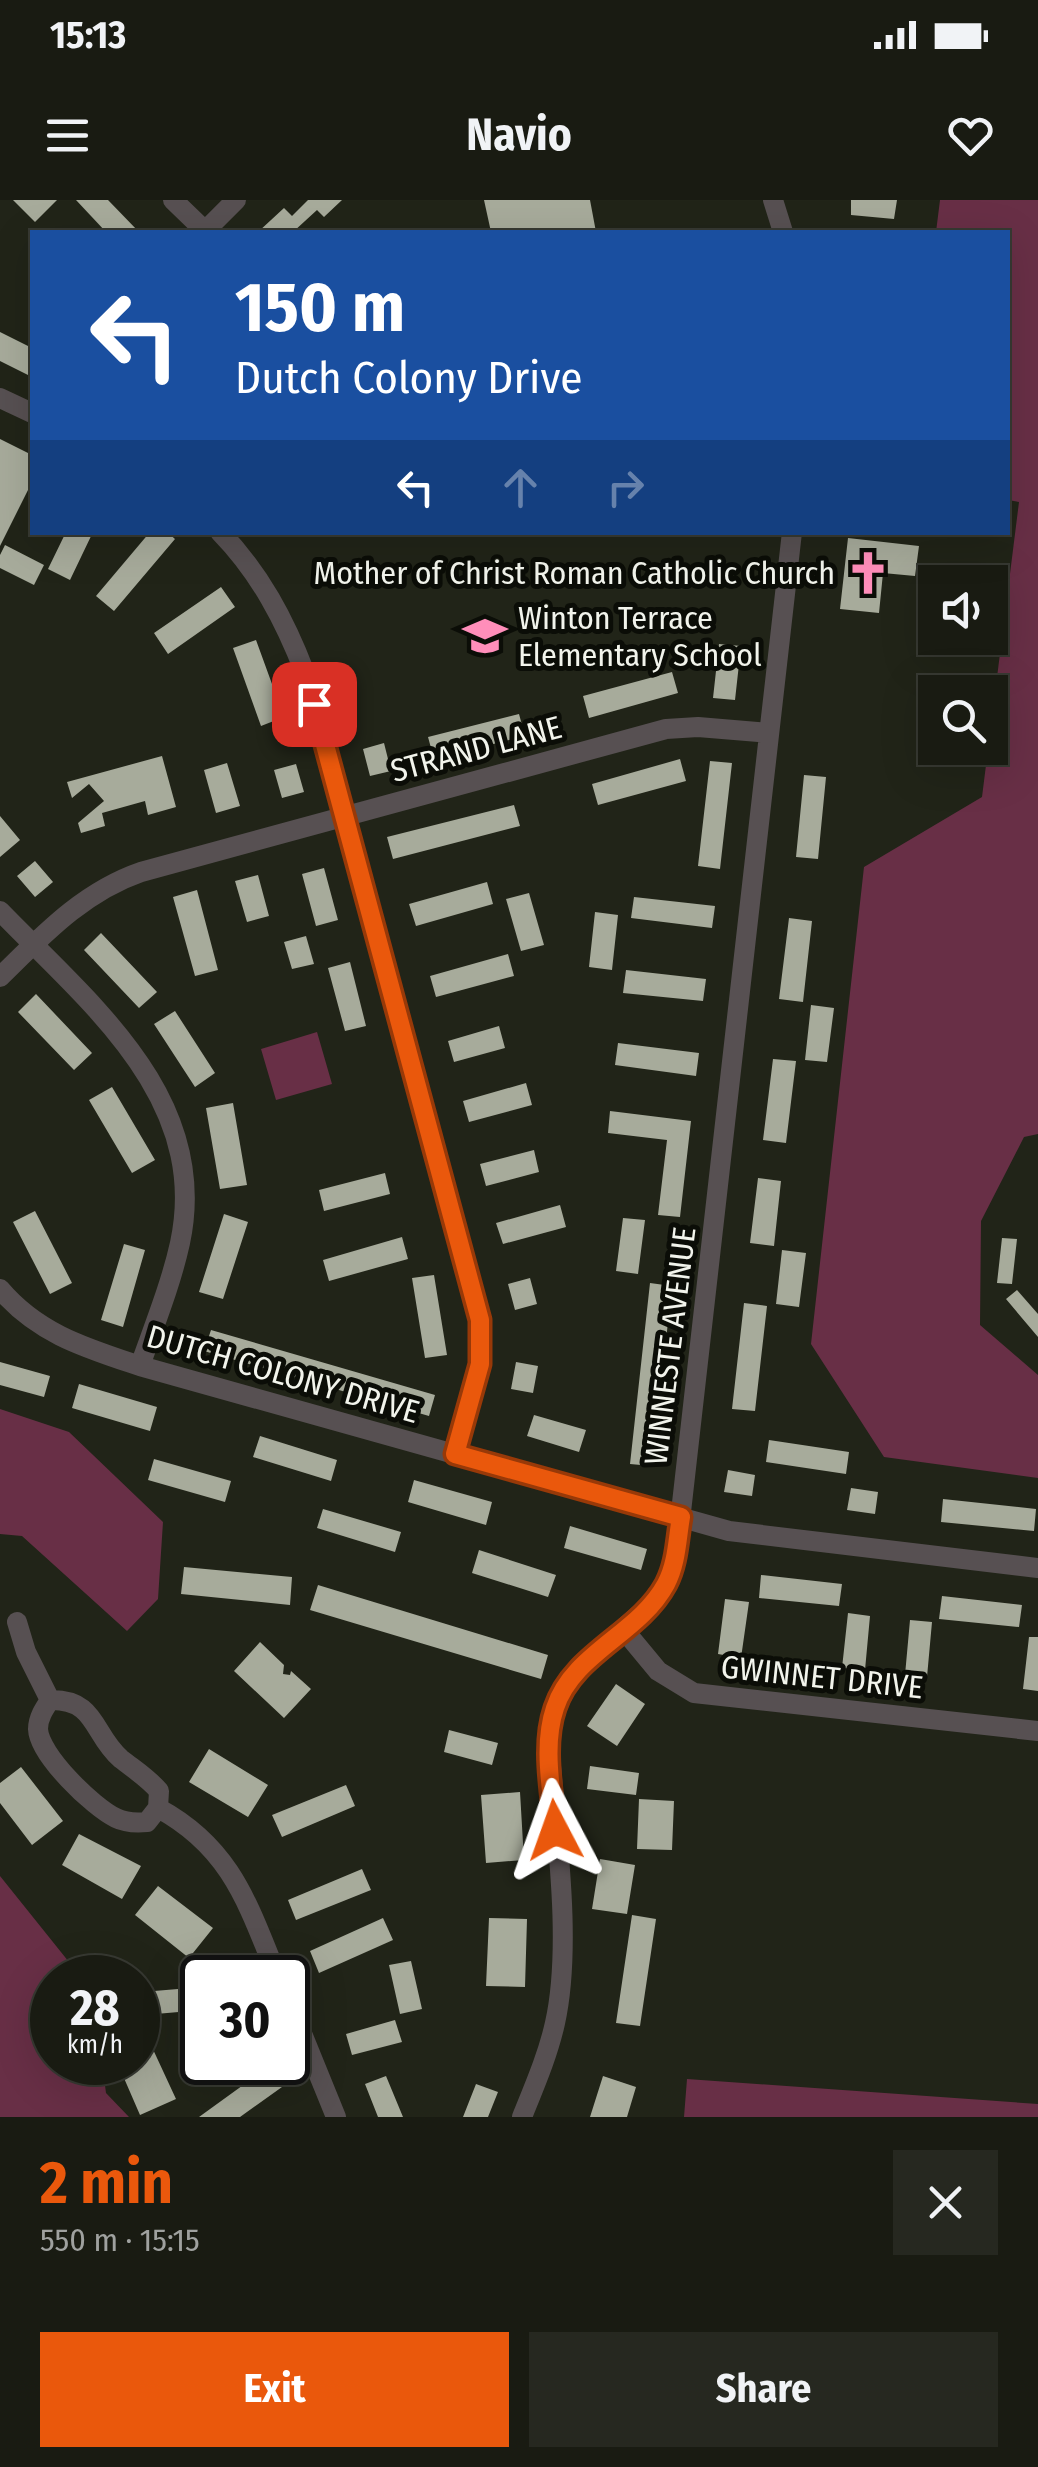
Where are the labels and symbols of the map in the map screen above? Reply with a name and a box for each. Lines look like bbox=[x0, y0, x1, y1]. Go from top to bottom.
church icon: Mother of Christ Roman Catholic Church bbox=[844, 549, 892, 597]
place label: Mother of Christ Roman Catholic Church bbox=[313, 554, 835, 592]
place label: Winton Terrace Elementary School bbox=[518, 599, 762, 674]
school or university icon: Winton Terrace Elementary School bbox=[461, 612, 509, 660]
pin bbox=[272, 662, 357, 747]
street label: STRAND LANE bbox=[386, 708, 566, 790]
street label: WINNESTE AVENUE bbox=[637, 1225, 703, 1467]
street label: DUTCH COLONY DRIVE bbox=[143, 1317, 423, 1431]
street label: GWINNET DRIVE bbox=[719, 1648, 925, 1706]
position arrow bbox=[503, 1778, 607, 1882]
speed limit sign: 30 bbox=[180, 1955, 310, 2085]

